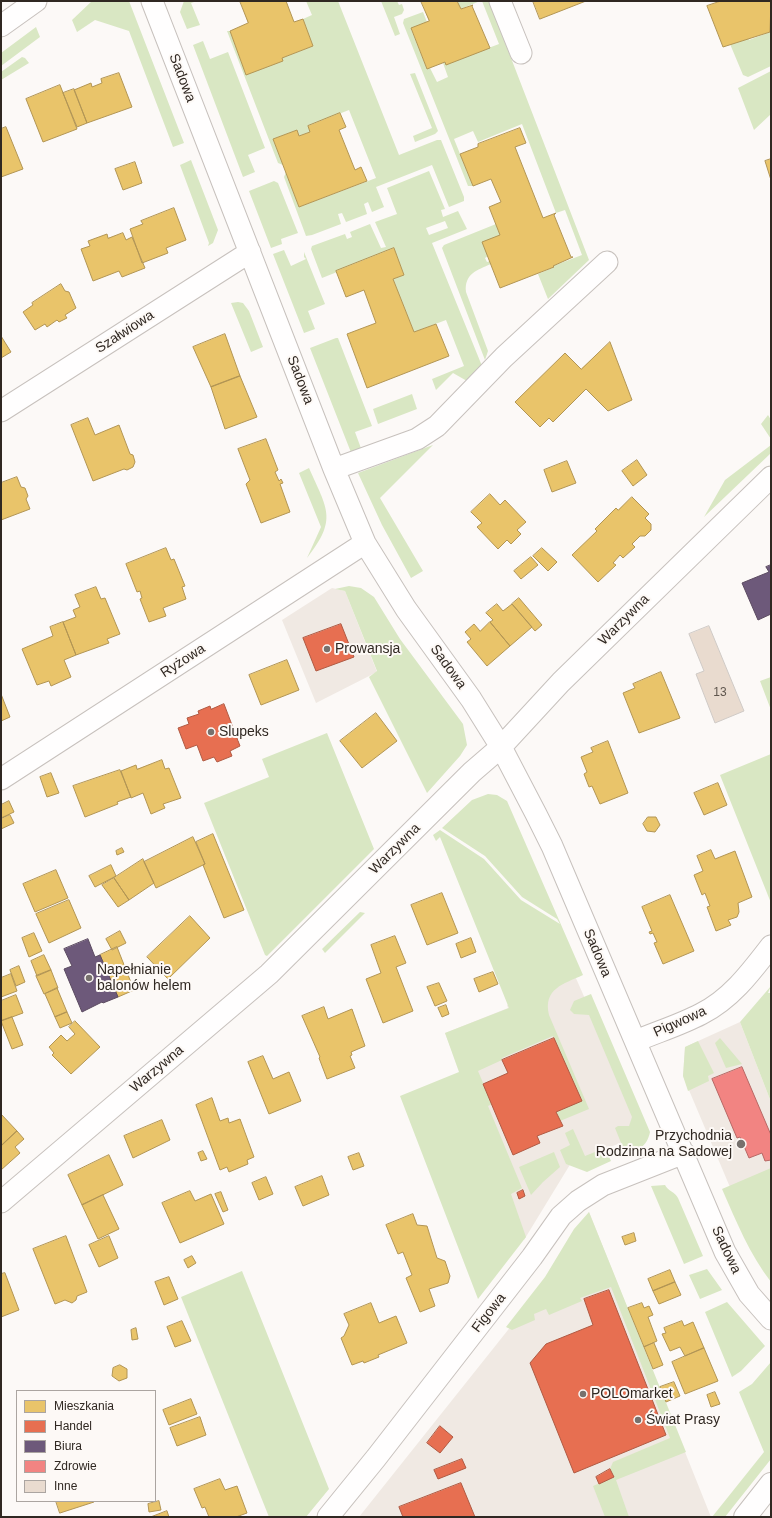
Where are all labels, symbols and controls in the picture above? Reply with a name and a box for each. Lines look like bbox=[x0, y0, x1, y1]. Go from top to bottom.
street label: Sadowa bbox=[165, 51, 199, 105]
street label: Szałwiowa bbox=[93, 307, 157, 357]
street label: Sadowa bbox=[283, 353, 317, 407]
street label: Warzywna bbox=[595, 591, 653, 649]
street label: Ryżowa bbox=[158, 640, 208, 682]
place label: Prowansja bbox=[335, 641, 400, 657]
street label: Sadowa bbox=[426, 642, 470, 692]
marker: Prowansja bbox=[322, 644, 332, 654]
house number: 13 bbox=[713, 686, 727, 700]
place label: Slupeks bbox=[219, 724, 269, 740]
marker: Slupeks bbox=[206, 727, 216, 737]
street label: Warzywna bbox=[366, 820, 424, 878]
street label: Sadowa bbox=[579, 926, 615, 980]
place label: Napełnianie balonów helem bbox=[97, 962, 191, 994]
marker: Napełnianie balonów helem bbox=[84, 973, 94, 983]
street label: Pigwowa bbox=[651, 1003, 709, 1041]
street label: Warzywna bbox=[127, 1042, 187, 1096]
place label: Przychodnia Rodzinna na Sadowej bbox=[596, 1128, 732, 1160]
marker: Przychodnia Rodzinna na Sadowej bbox=[735, 1138, 747, 1150]
street label: Sadowa bbox=[708, 1224, 744, 1276]
street label: Figowa bbox=[468, 1290, 510, 1336]
place label: POLOmarket bbox=[591, 1386, 673, 1402]
marker: POLOmarket bbox=[578, 1389, 588, 1399]
legend bbox=[16, 1390, 156, 1502]
text: Mieszkania bbox=[54, 1399, 114, 1413]
place label: Świat Prasy bbox=[646, 1412, 720, 1428]
marker: Świat Prasy bbox=[633, 1415, 643, 1425]
text: Handel bbox=[54, 1419, 92, 1433]
text: Biura bbox=[54, 1439, 82, 1453]
text: Zdrowie bbox=[54, 1459, 97, 1473]
text: Inne bbox=[54, 1479, 77, 1493]

